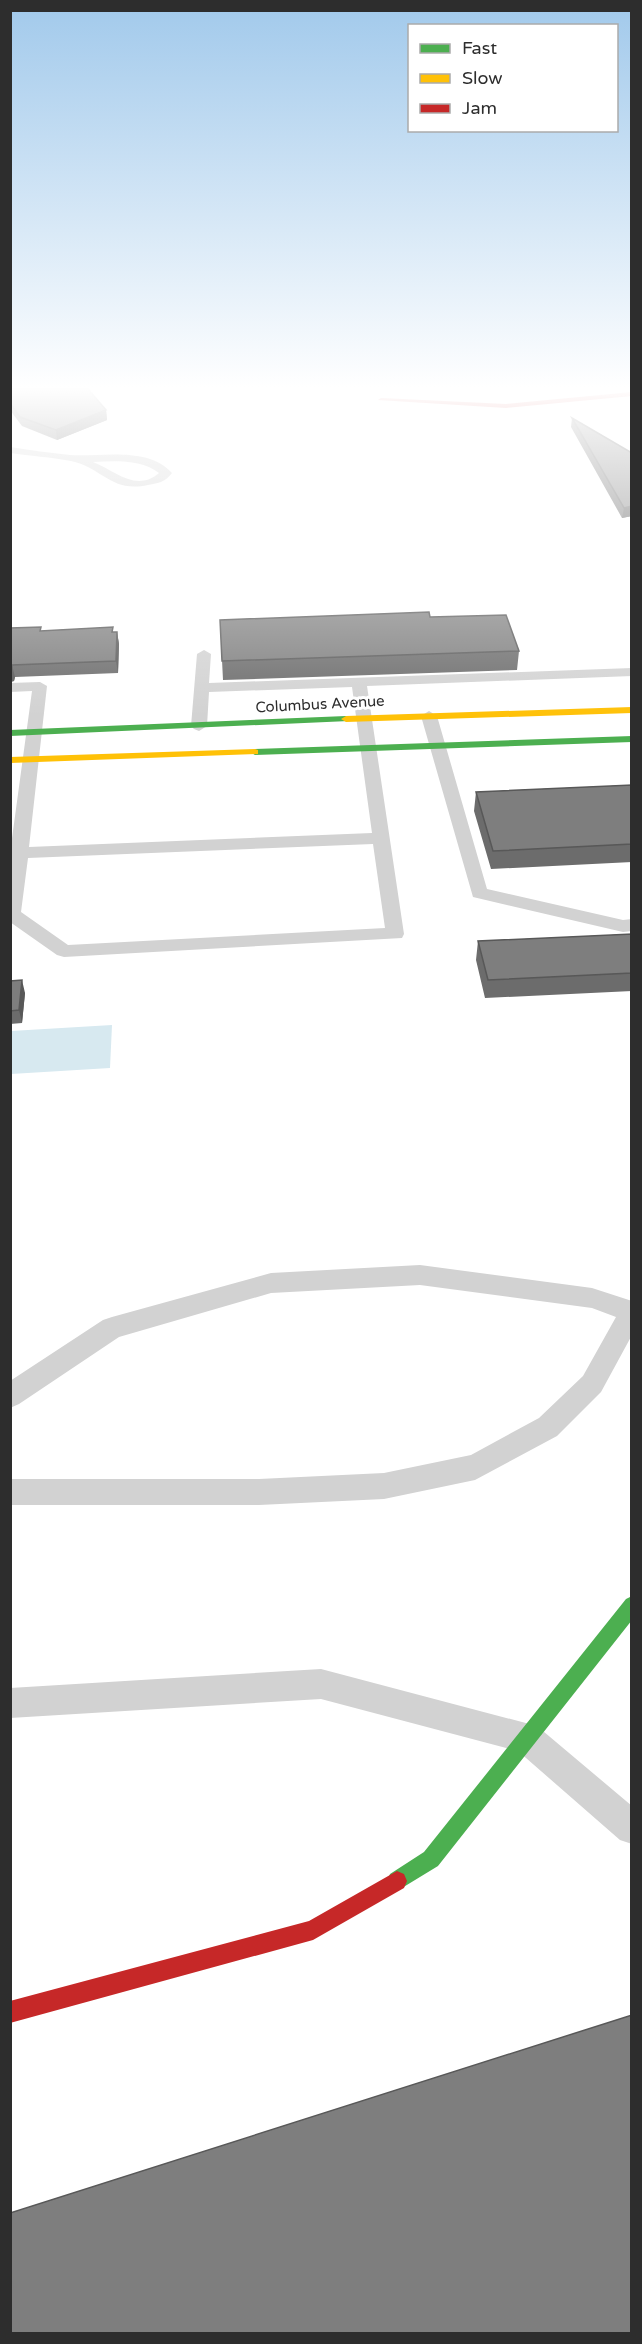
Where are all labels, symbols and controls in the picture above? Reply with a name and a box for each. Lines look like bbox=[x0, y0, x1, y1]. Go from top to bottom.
legend bbox=[408, 24, 618, 132]
text: Fast bbox=[462, 37, 497, 59]
text: Slow bbox=[462, 67, 503, 89]
text: Jam bbox=[462, 97, 497, 119]
street label: Columbus Avenue bbox=[255, 692, 385, 716]

